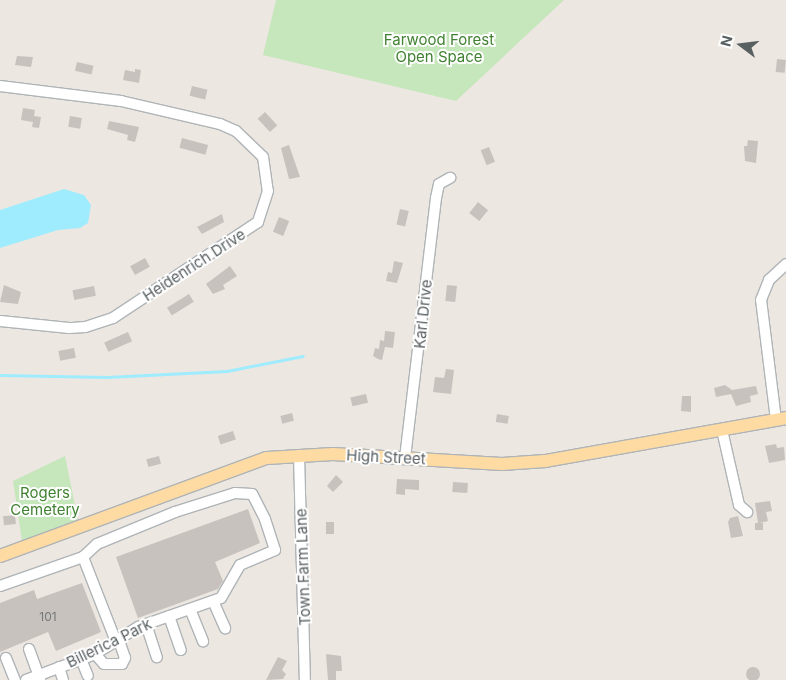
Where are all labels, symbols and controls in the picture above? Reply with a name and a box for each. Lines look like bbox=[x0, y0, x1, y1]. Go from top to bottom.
north arrow bbox=[716, 20, 766, 70]
park label: Farwood Forest Open Space bbox=[384, 30, 494, 65]
text: N bbox=[716, 34, 736, 48]
street label: Heidenrich Drive bbox=[139, 225, 249, 305]
street label: Karl Drive bbox=[410, 279, 436, 349]
street label: High Street bbox=[346, 446, 426, 468]
park label: Rogers Cemetery bbox=[10, 483, 80, 518]
street label: Town Farm Lane bbox=[292, 508, 314, 626]
house number: 101 bbox=[39, 610, 57, 624]
street label: Billerica Park bbox=[64, 615, 154, 671]

